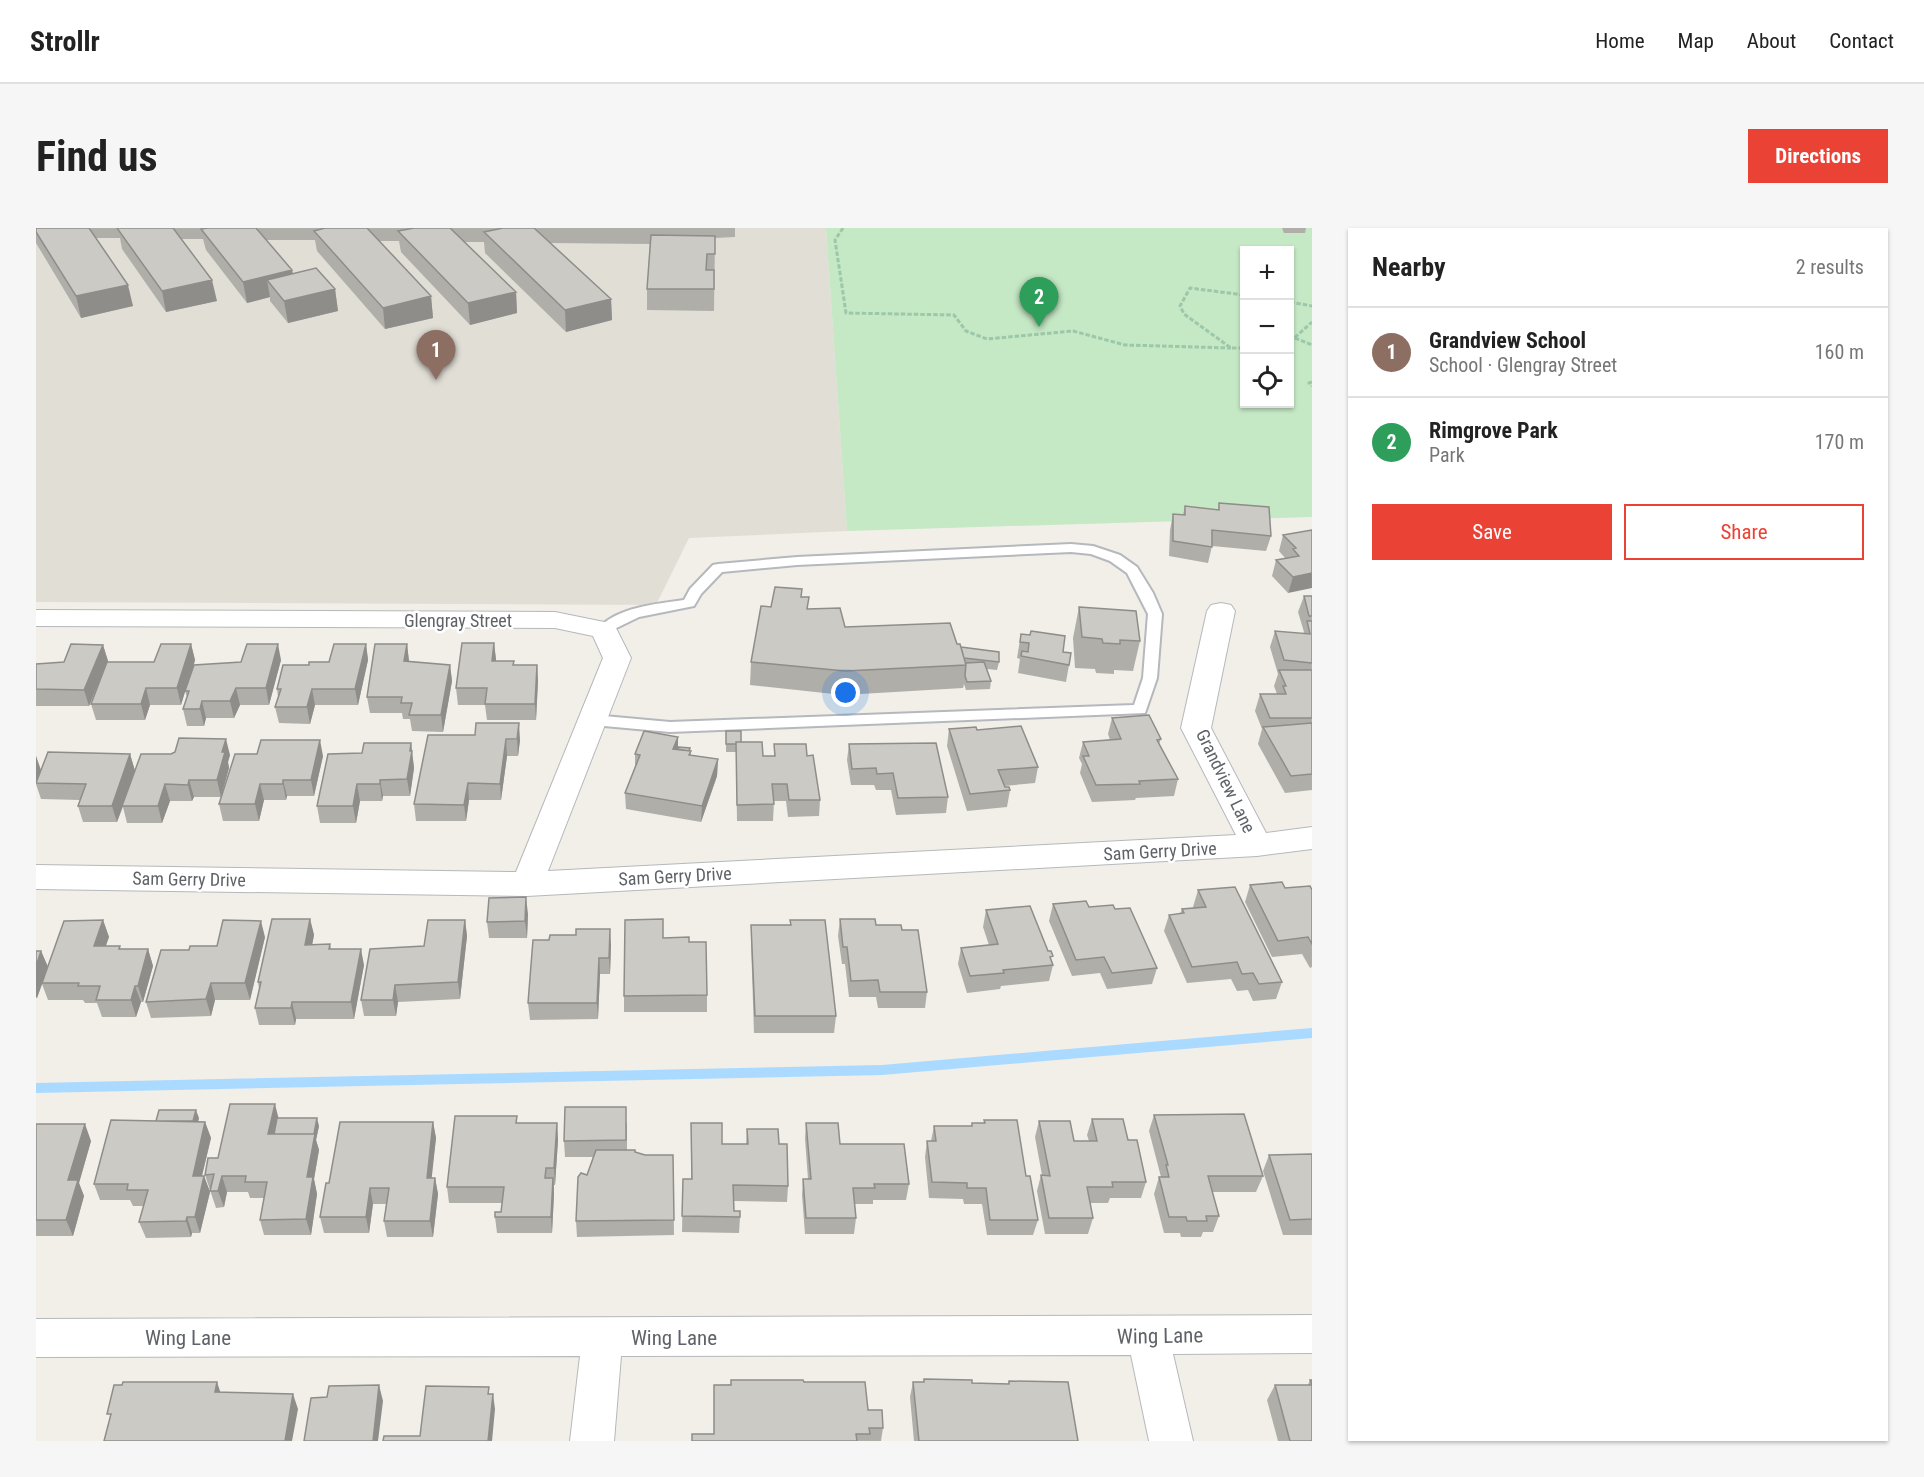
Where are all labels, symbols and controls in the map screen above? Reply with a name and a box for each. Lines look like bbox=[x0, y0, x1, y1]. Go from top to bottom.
text: Strollr bbox=[30, 25, 100, 58]
text: Home bbox=[1595, 29, 1645, 53]
text: Map bbox=[1678, 29, 1714, 53]
text: About bbox=[1747, 29, 1796, 53]
text: Contact bbox=[1829, 29, 1894, 53]
button: Directions bbox=[1748, 129, 1888, 183]
text: Find us bbox=[36, 132, 157, 181]
map controls bbox=[1240, 246, 1294, 408]
button: + bbox=[1240, 246, 1294, 300]
text: Nearby bbox=[1372, 252, 1446, 282]
text: 2 results bbox=[1796, 255, 1864, 279]
pin: 2 bbox=[1020, 278, 1058, 327]
button: − bbox=[1240, 300, 1294, 354]
text: Grandview School bbox=[1429, 328, 1586, 353]
pin: 1 bbox=[416, 330, 456, 380]
text: 1 bbox=[1386, 340, 1397, 364]
text: 160 m bbox=[1815, 340, 1864, 364]
text: School · Glengray Street bbox=[1429, 353, 1617, 377]
button: locate bbox=[1240, 354, 1294, 408]
text: Rimgrove Park bbox=[1429, 418, 1558, 443]
text: 2 bbox=[1386, 430, 1397, 454]
text: 170 m bbox=[1815, 430, 1864, 454]
text: Park bbox=[1429, 443, 1465, 467]
button: Save bbox=[1372, 504, 1612, 560]
button: Share bbox=[1624, 504, 1864, 560]
street label: Glengray Street bbox=[404, 610, 512, 631]
your location bbox=[831, 678, 860, 707]
street label: Grandview Lane bbox=[1192, 726, 1260, 836]
street label: Sam Gerry Drive bbox=[1103, 838, 1217, 864]
street label: Sam Gerry Drive bbox=[618, 863, 732, 889]
street label: Sam Gerry Drive bbox=[132, 868, 246, 890]
street label: Wing Lane bbox=[1117, 1323, 1203, 1349]
street label: Wing Lane bbox=[145, 1326, 231, 1350]
street label: Wing Lane bbox=[631, 1326, 717, 1350]

